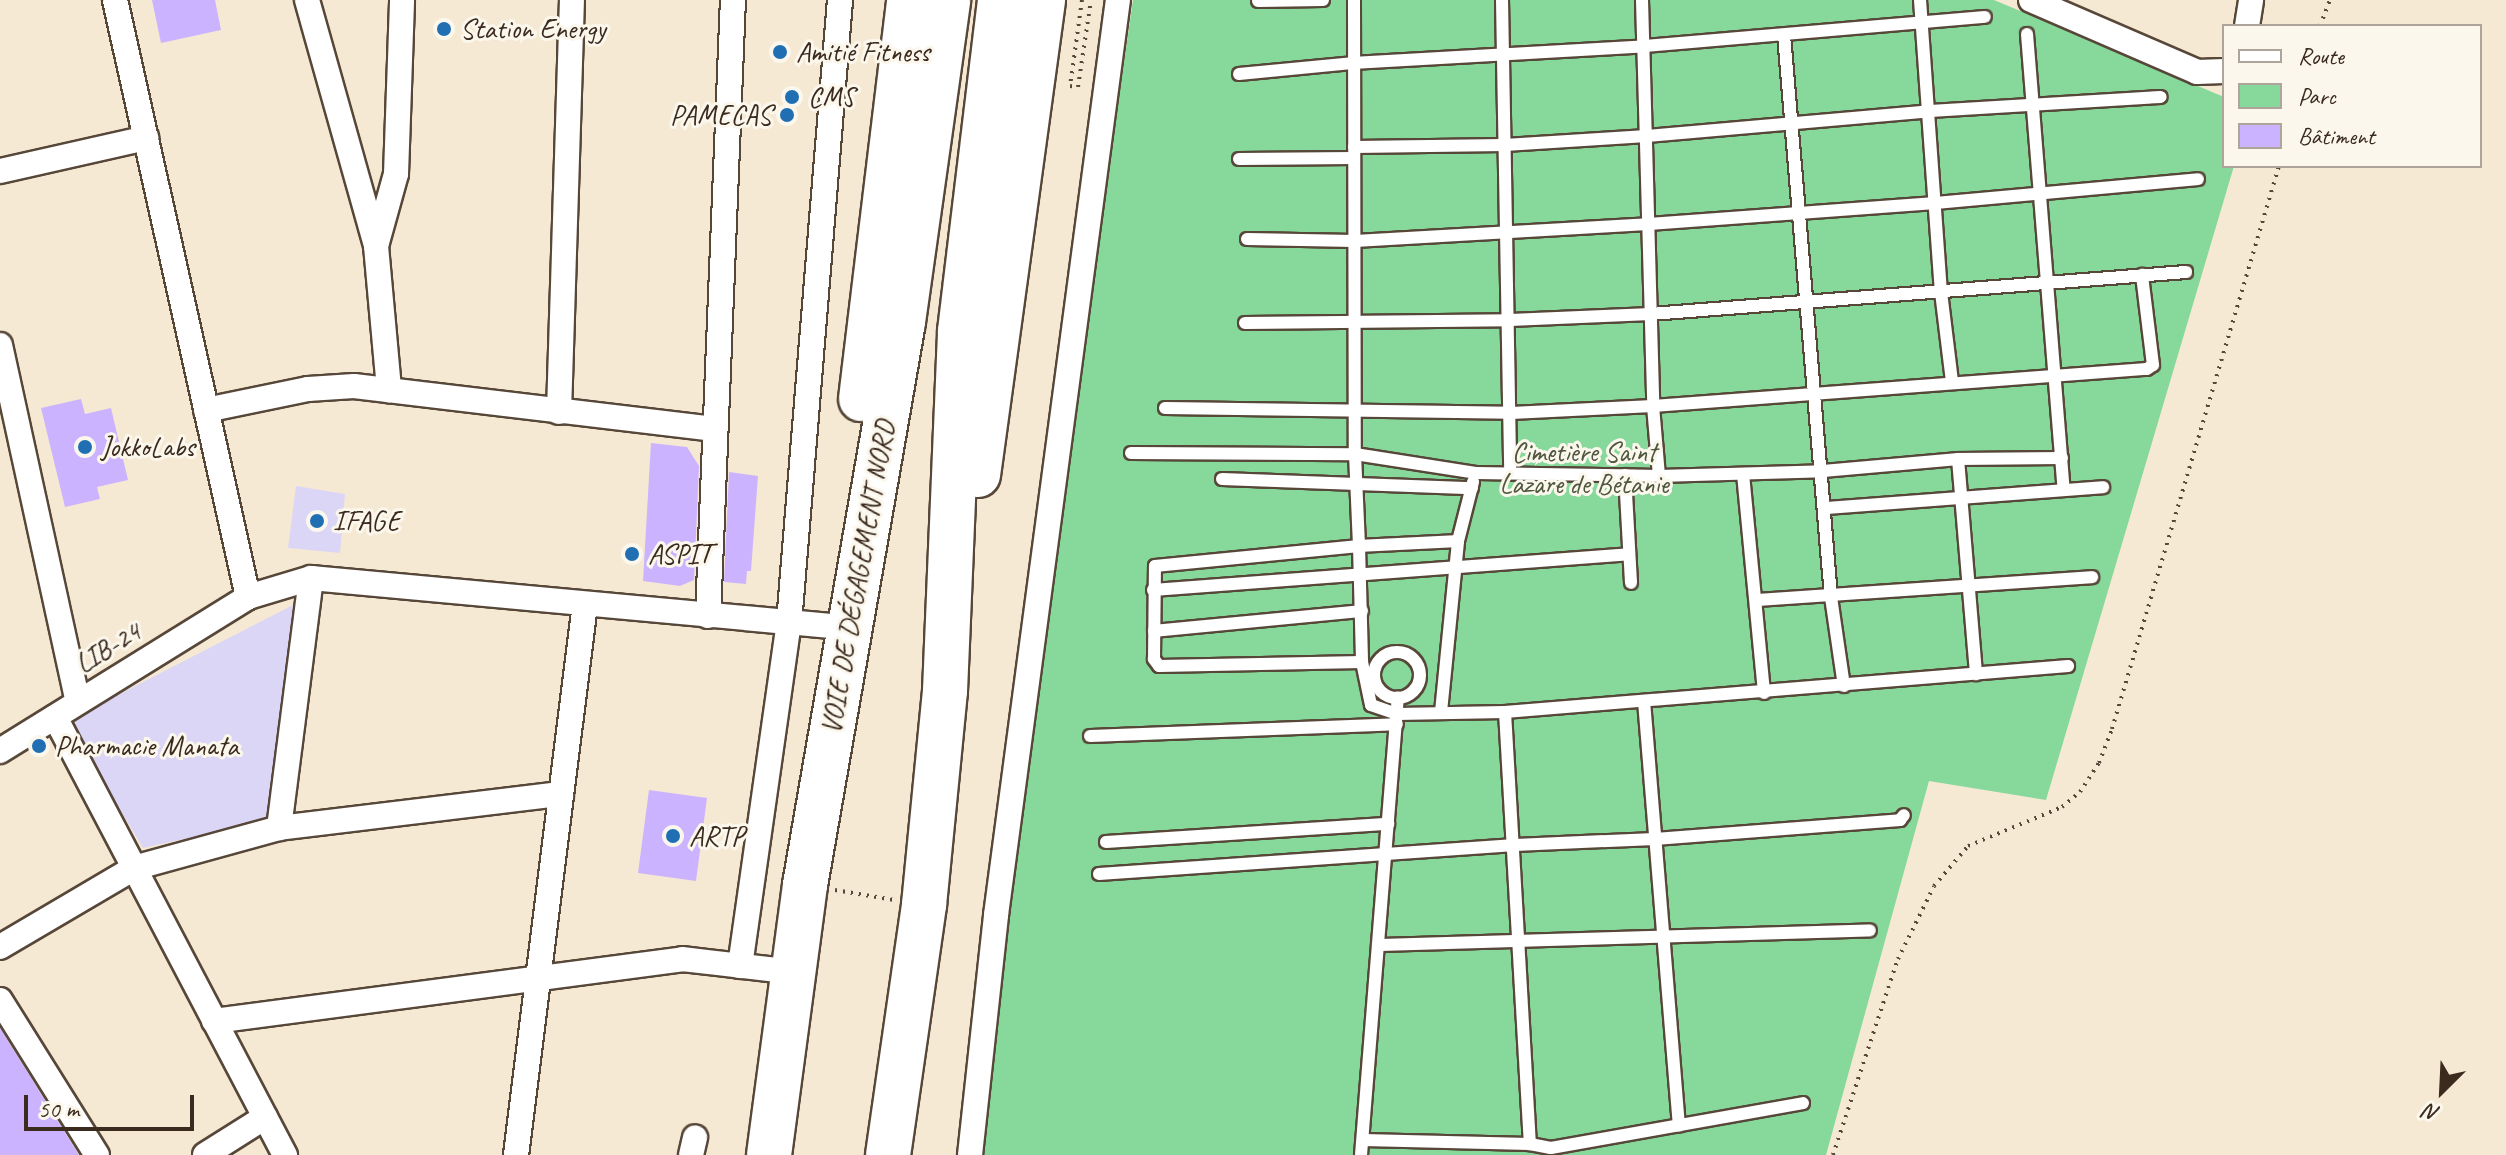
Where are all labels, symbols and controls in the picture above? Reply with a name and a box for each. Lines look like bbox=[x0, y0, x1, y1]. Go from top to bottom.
place label: Station Energy bbox=[460, 12, 606, 46]
marker: Station Energy bbox=[435, 20, 453, 38]
legend bbox=[2222, 24, 2482, 168]
place label: Amitié Fitness bbox=[796, 35, 930, 69]
text: Route bbox=[2298, 41, 2344, 71]
marker: Amitié Fitness bbox=[771, 43, 789, 61]
place label: CMS bbox=[808, 80, 855, 114]
text: Parc bbox=[2298, 81, 2336, 111]
marker: CMS bbox=[783, 88, 801, 106]
place label: PAMECAS bbox=[670, 98, 771, 132]
marker: PAMECAS bbox=[778, 106, 796, 124]
text: Bâtiment bbox=[2298, 121, 2375, 151]
street label: VOIE DE DÉGAGEMENT NORD bbox=[814, 418, 902, 736]
place label: JokkoLabs bbox=[101, 430, 195, 464]
park label: Cimetière Saint Lazare de Bétanie bbox=[1499, 435, 1669, 501]
marker: JokkoLabs bbox=[76, 438, 94, 456]
place label: IFAGE bbox=[333, 504, 400, 538]
marker: IFAGE bbox=[308, 512, 326, 530]
place label: ASPIT bbox=[648, 537, 712, 571]
marker: ASPIT bbox=[623, 545, 641, 563]
street label: LIB-24 bbox=[69, 615, 147, 681]
place label: Pharmacie Manata bbox=[55, 729, 239, 763]
marker: Pharmacie Manata bbox=[30, 737, 48, 755]
place label: ARTP bbox=[689, 819, 744, 853]
marker: ARTP bbox=[664, 827, 682, 845]
north arrow bbox=[2402, 1051, 2482, 1131]
scale bar bbox=[28, 1079, 198, 1129]
text: 50 m bbox=[38, 1094, 79, 1124]
text: N bbox=[2420, 1097, 2444, 1128]

